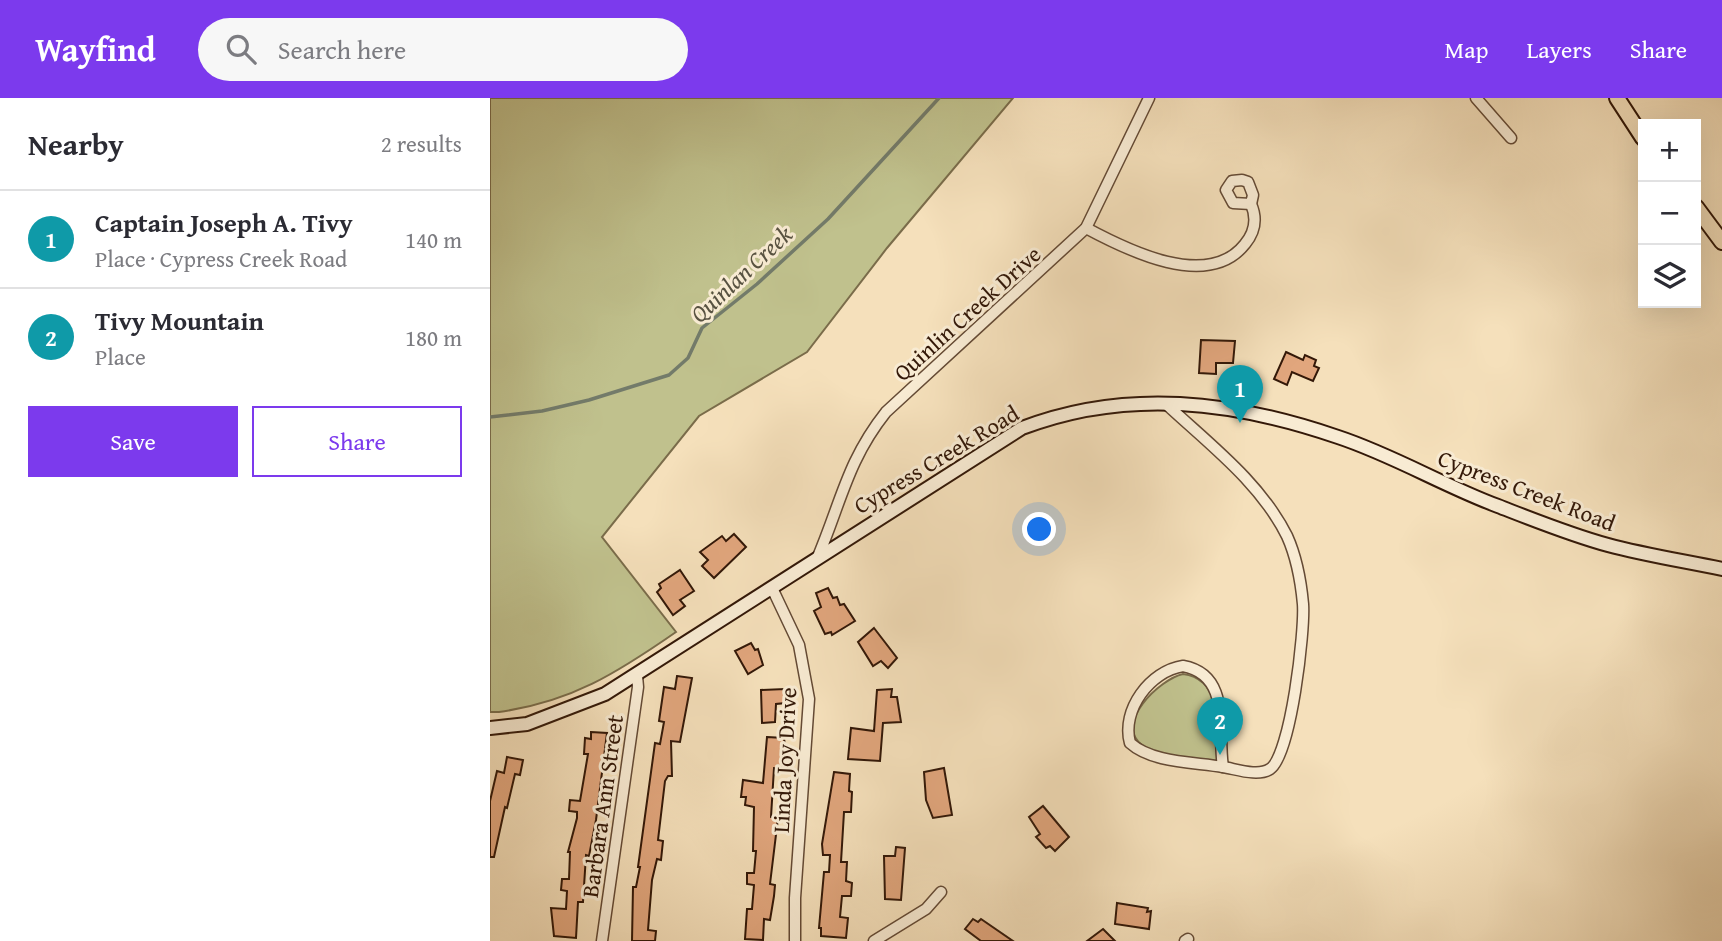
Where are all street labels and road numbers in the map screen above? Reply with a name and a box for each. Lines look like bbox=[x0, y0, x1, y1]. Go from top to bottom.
street label: Quinlin Creek Drive bbox=[886, 238, 1048, 388]
street label: Cypress Creek Road bbox=[847, 396, 1026, 521]
street label: Cypress Creek Road bbox=[1433, 441, 1621, 539]
street label: Linda Joy Drive bbox=[764, 686, 804, 834]
street label: Barbara Ann Street bbox=[573, 712, 631, 900]

